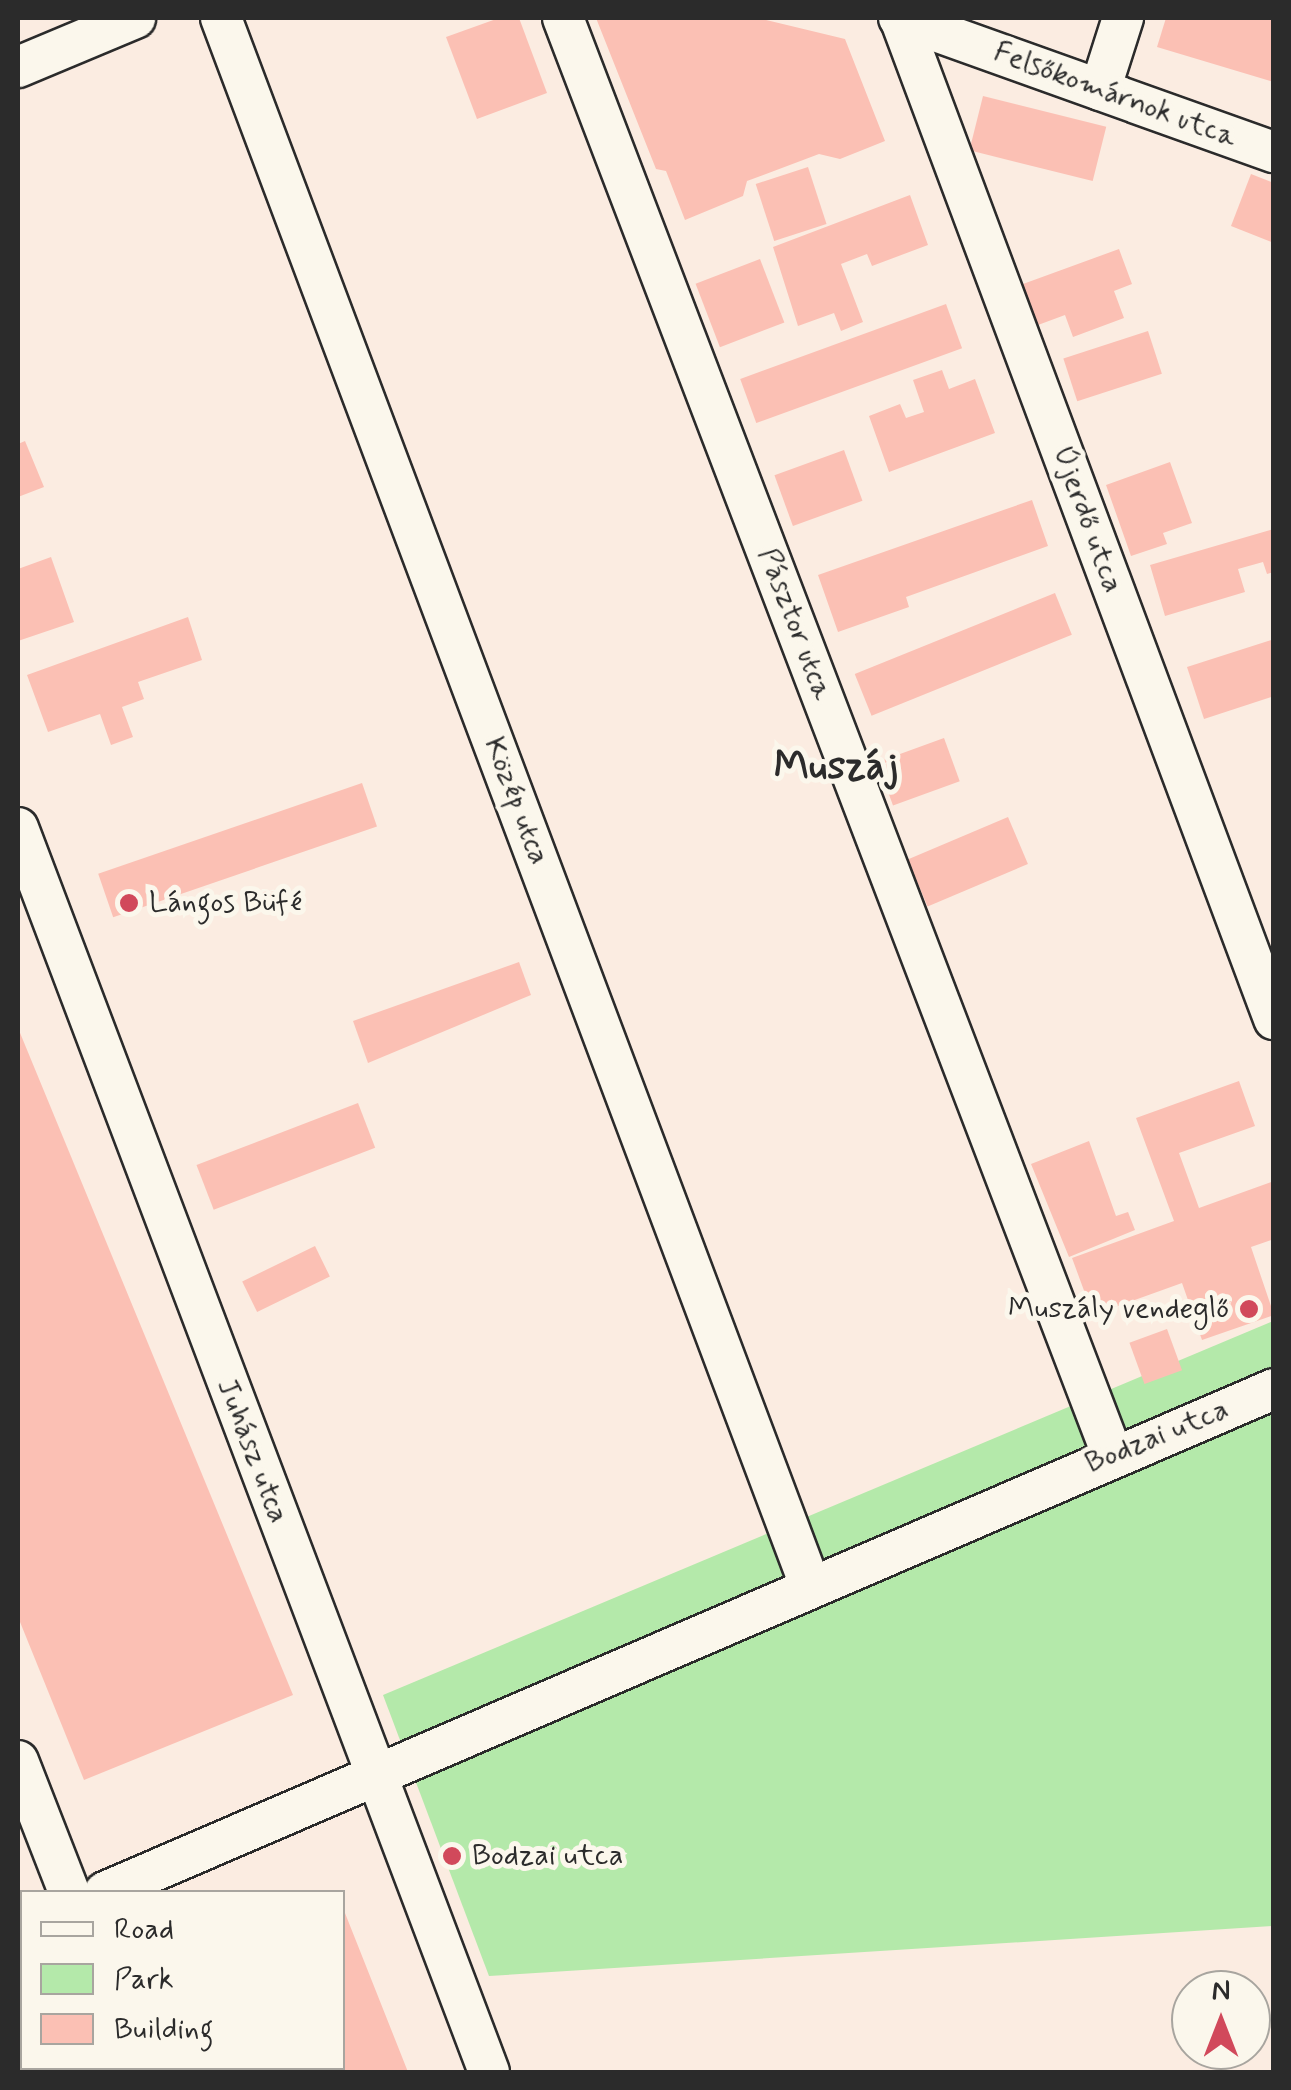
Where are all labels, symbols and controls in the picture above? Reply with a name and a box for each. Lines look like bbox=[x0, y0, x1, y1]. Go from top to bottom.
street label: Felsőkomárnok utca bbox=[989, 34, 1241, 156]
street label: Újerdő utca bbox=[1044, 440, 1130, 598]
street label: Pásztor utca bbox=[748, 539, 842, 709]
street label: Közép utca bbox=[474, 728, 558, 874]
district label: Muszáj bbox=[774, 743, 898, 791]
place label: Lángos Büfé bbox=[149, 885, 302, 921]
marker: Lángos Büfé bbox=[118, 892, 140, 914]
place label: Muszály vendeglő bbox=[1008, 1291, 1229, 1327]
marker: Muszály vendeglő bbox=[1238, 1298, 1260, 1320]
street label: Juhász utca bbox=[207, 1371, 297, 1531]
street label: Bodzai utca bbox=[1080, 1392, 1234, 1482]
place label: Bodzai utca bbox=[472, 1838, 623, 1874]
marker: Bodzai utca bbox=[441, 1845, 463, 1867]
legend bbox=[20, 1890, 345, 2070]
text: Road bbox=[114, 1910, 174, 1949]
text: Park bbox=[114, 1960, 174, 1999]
north arrow bbox=[1171, 1970, 1271, 2070]
text: N bbox=[1212, 1973, 1230, 2010]
text: Building bbox=[114, 2010, 213, 2049]

